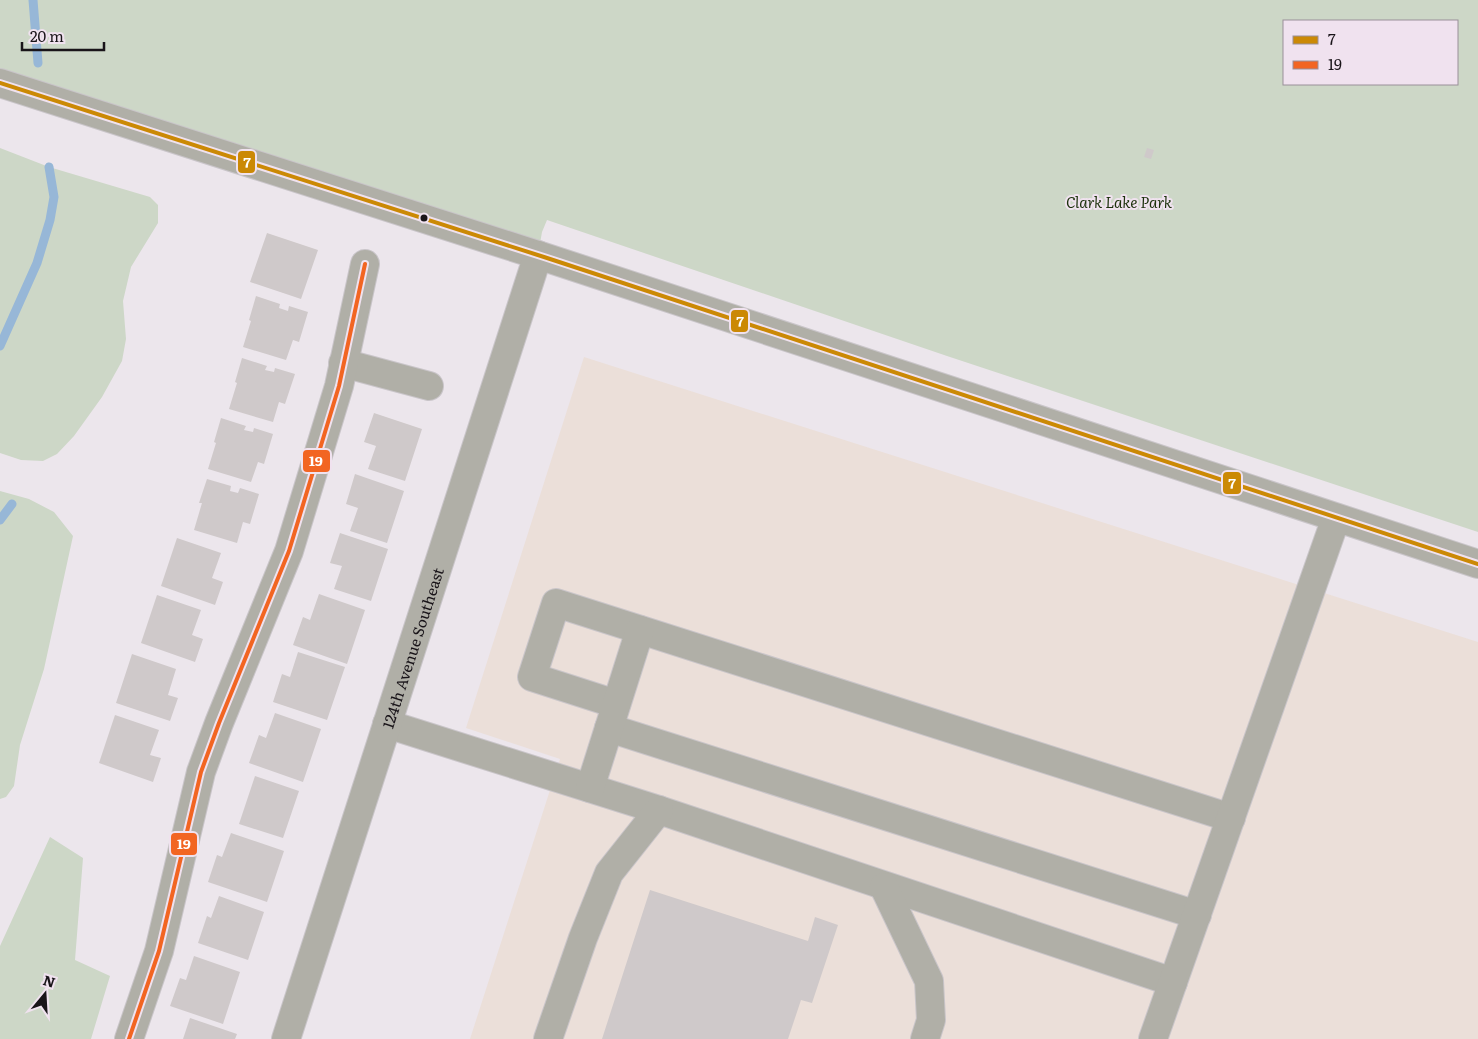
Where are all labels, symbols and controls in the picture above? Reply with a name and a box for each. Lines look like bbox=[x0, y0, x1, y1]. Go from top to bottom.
scale bar bbox=[22, 20, 105, 52]
legend bbox=[1283, 20, 1458, 85]
text: 20 m bbox=[30, 24, 64, 47]
text: 7 bbox=[1328, 27, 1336, 50]
text: 19 bbox=[1328, 52, 1342, 75]
line badge: 7 bbox=[237, 150, 256, 174]
text: 7 bbox=[243, 151, 251, 171]
park label: Clark Lake Park bbox=[1066, 190, 1173, 213]
unlabelled marker bbox=[419, 213, 429, 223]
line badge: 7 bbox=[730, 309, 749, 333]
text: 7 bbox=[736, 310, 744, 330]
line badge: 19 bbox=[302, 449, 331, 473]
text: 19 bbox=[309, 450, 323, 470]
line badge: 7 bbox=[1222, 471, 1242, 495]
text: 7 bbox=[1228, 472, 1236, 492]
street label: 124th Avenue Southeast bbox=[375, 564, 448, 731]
line badge: 19 bbox=[170, 832, 198, 856]
text: 19 bbox=[177, 833, 191, 853]
north arrow bbox=[20, 969, 70, 1019]
text: N bbox=[41, 969, 58, 992]

